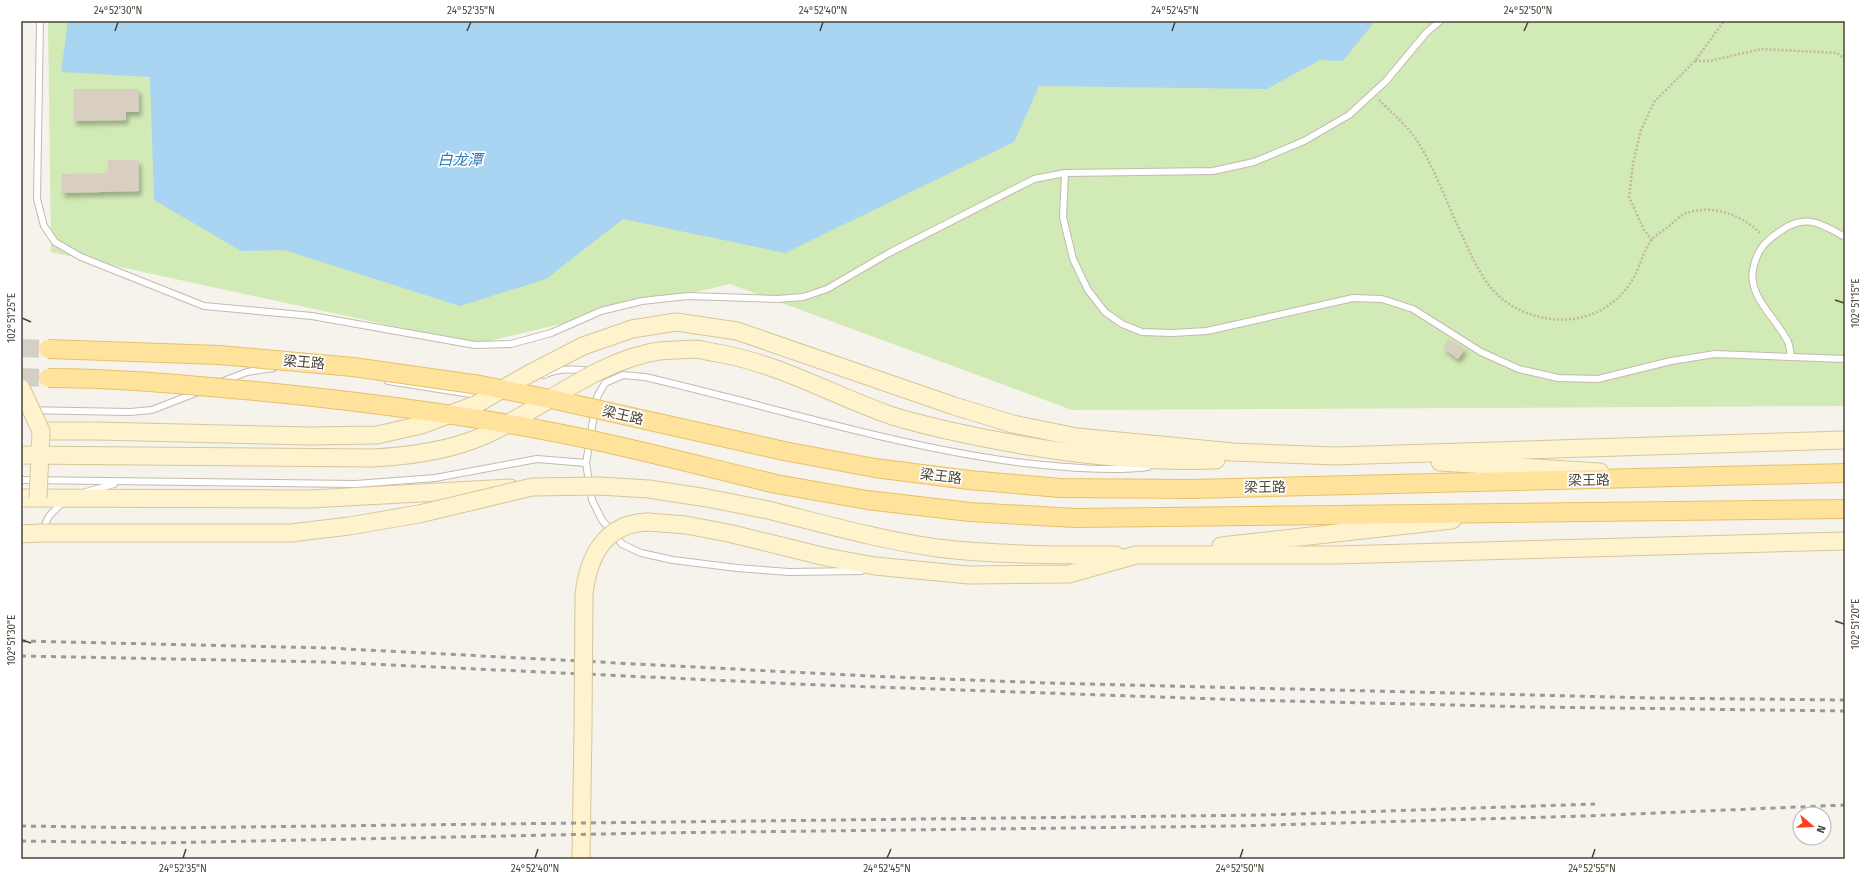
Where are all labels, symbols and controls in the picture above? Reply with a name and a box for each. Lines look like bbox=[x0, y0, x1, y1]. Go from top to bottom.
text: 24°52'30"N bbox=[94, 5, 142, 17]
text: 24°52'35"N bbox=[447, 5, 495, 17]
text: 24°52'40"N bbox=[799, 5, 847, 17]
text: 24°52'45"N bbox=[1151, 5, 1199, 17]
text: 24°52'50"N bbox=[1504, 5, 1552, 17]
water label: 白龙潭 bbox=[437, 151, 485, 169]
text: 102°51'15"E bbox=[1850, 278, 1862, 328]
text: 102°51'25"E bbox=[6, 293, 18, 343]
street label: 梁王路 bbox=[282, 352, 326, 373]
street label: 梁王路 bbox=[601, 402, 645, 428]
street label: 梁王路 bbox=[919, 466, 963, 487]
street label: 梁王路 bbox=[1568, 472, 1610, 489]
street label: 梁王路 bbox=[1244, 479, 1286, 496]
text: 102°51'20"E bbox=[1850, 599, 1862, 649]
text: 102°51'30"E bbox=[6, 615, 18, 665]
north arrow bbox=[1792, 806, 1832, 846]
text: N bbox=[1814, 824, 1828, 835]
text: 24°52'35"N bbox=[159, 863, 207, 875]
text: 24°52'40"N bbox=[511, 863, 559, 875]
text: 24°52'45"N bbox=[863, 863, 911, 875]
text: 24°52'50"N bbox=[1216, 863, 1264, 875]
text: 24°52'55"N bbox=[1568, 863, 1616, 875]

